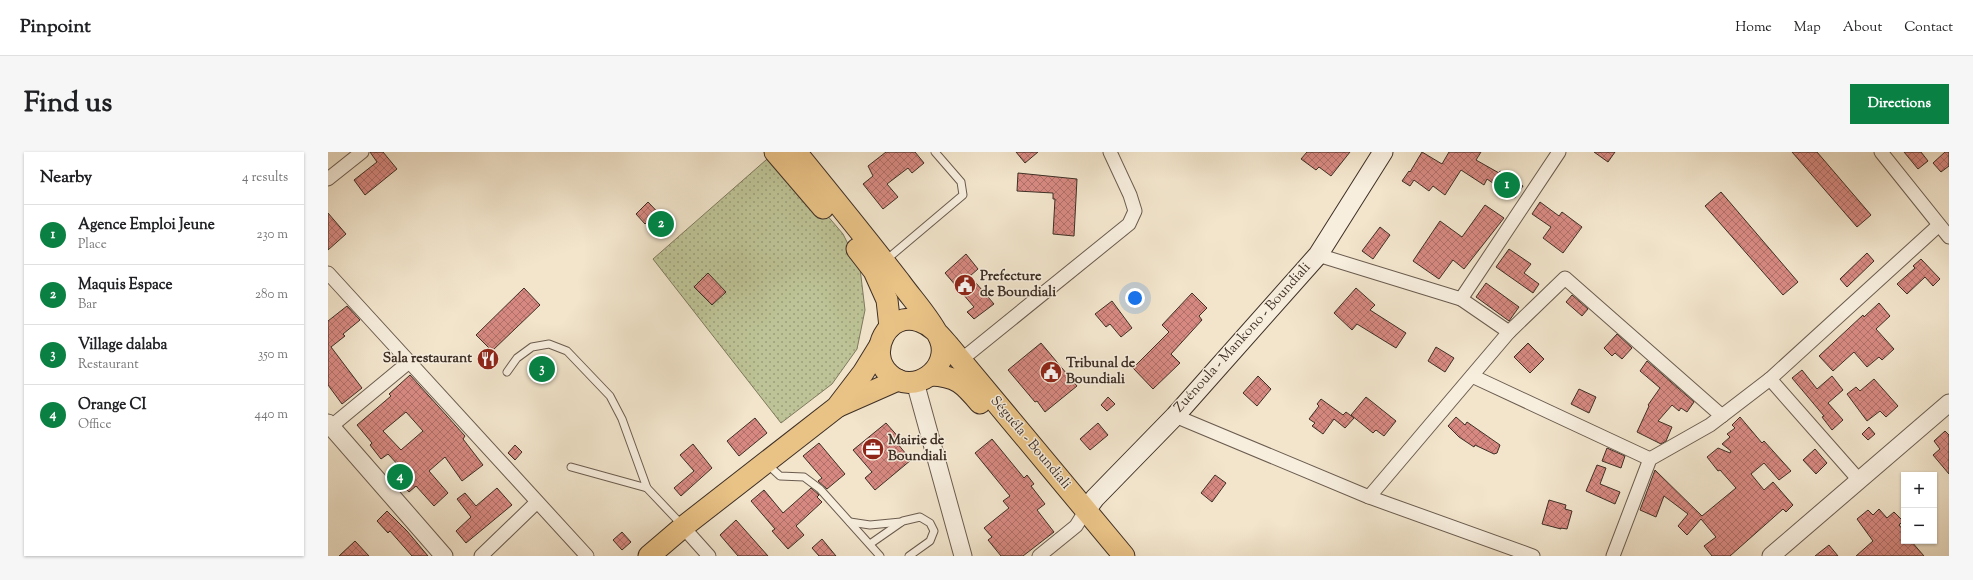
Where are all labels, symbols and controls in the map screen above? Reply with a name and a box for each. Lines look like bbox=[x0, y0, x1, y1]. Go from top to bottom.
text: Pinpoint bbox=[20, 14, 91, 41]
text: Home bbox=[1735, 18, 1772, 38]
text: Map bbox=[1794, 18, 1821, 38]
text: About bbox=[1843, 18, 1882, 38]
text: Contact bbox=[1904, 18, 1953, 38]
text: Find us bbox=[24, 84, 112, 124]
button: Directions bbox=[1850, 84, 1949, 124]
text: Nearby bbox=[40, 166, 92, 190]
text: 4 results bbox=[242, 169, 288, 187]
pin: 1 bbox=[1494, 170, 1520, 200]
pin: 2 bbox=[648, 209, 674, 239]
text: Agence Emploi Jeune bbox=[78, 215, 215, 236]
text: 1 bbox=[51, 226, 55, 244]
text: 230 m bbox=[256, 226, 288, 244]
text: Place bbox=[78, 236, 107, 254]
street label: Zuénoula - Mankono - Boundiali bbox=[1170, 259, 1316, 417]
place label: Prefecture de Boundiali bbox=[980, 267, 1056, 303]
public building icon: Prefecture de Boundiali bbox=[952, 272, 978, 298]
text: Maquis Espace bbox=[78, 275, 172, 296]
text: 2 bbox=[50, 286, 56, 304]
text: 280 m bbox=[255, 286, 288, 304]
your location bbox=[1125, 288, 1145, 308]
text: Bar bbox=[78, 296, 97, 314]
text: Village dalaba bbox=[78, 335, 167, 356]
text: 3 bbox=[50, 346, 56, 364]
text: 350 m bbox=[258, 346, 288, 364]
restaurant icon: Sala restaurant bbox=[475, 346, 501, 372]
place label: Sala restaurant bbox=[383, 349, 472, 369]
pin: 3 bbox=[529, 354, 555, 384]
place label: Tribunal de Boundiali bbox=[1066, 354, 1136, 390]
text: Restaurant bbox=[78, 356, 139, 374]
public building icon: Tribunal de Boundiali bbox=[1038, 359, 1064, 385]
street label: Séguéla - Boundiali bbox=[985, 392, 1075, 494]
text: Orange CI bbox=[78, 395, 147, 416]
text: 4 bbox=[50, 406, 56, 424]
text: 440 m bbox=[255, 406, 288, 424]
text: Office bbox=[78, 416, 111, 434]
place label: Mairie de Boundiali bbox=[888, 431, 947, 467]
office icon: Mairie de Boundiali bbox=[860, 436, 886, 462]
pin: 4 bbox=[387, 462, 413, 492]
map controls bbox=[1901, 472, 1937, 544]
button: + bbox=[1901, 472, 1937, 508]
button: − bbox=[1901, 508, 1937, 544]

